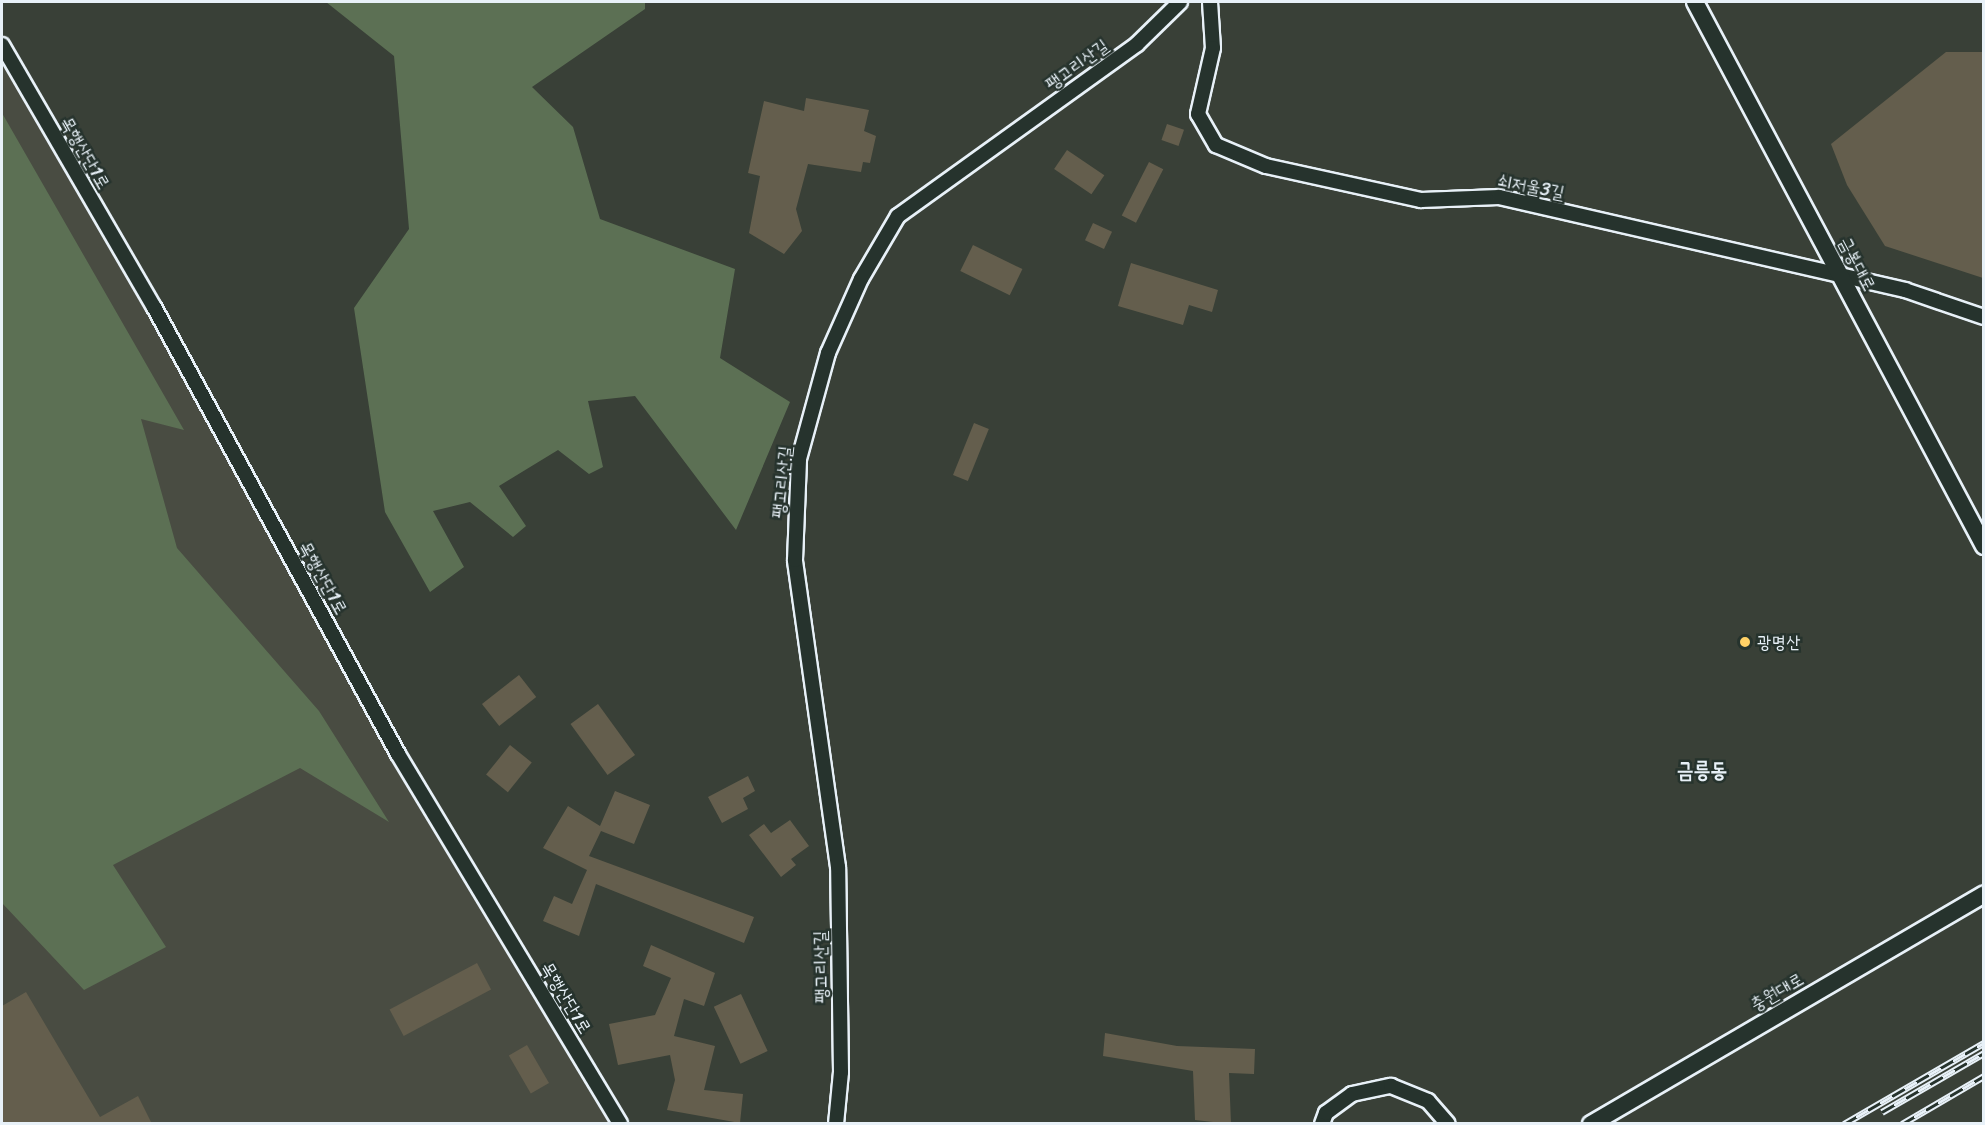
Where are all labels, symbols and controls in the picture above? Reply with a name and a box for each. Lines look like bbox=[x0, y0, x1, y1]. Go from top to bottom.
street label: 팽고리산길 bbox=[1041, 35, 1113, 95]
street label: 목행산단1로 bbox=[56, 113, 114, 193]
street label: 쇠저울3길 bbox=[1496, 170, 1566, 204]
street label: 금봉대로 bbox=[1834, 233, 1880, 295]
street label: 팽고리산길 bbox=[767, 445, 797, 519]
street label: 목행산단1로 bbox=[294, 538, 352, 618]
place label: 광명산 bbox=[1757, 631, 1800, 653]
marker: 광명산 bbox=[1738, 635, 1752, 649]
district label: 금릉동 bbox=[1677, 757, 1727, 783]
street label: 팽고리산길 bbox=[810, 931, 832, 1003]
street label: 목행산단1로 bbox=[536, 958, 596, 1038]
street label: 충원대로 bbox=[1747, 968, 1807, 1016]

